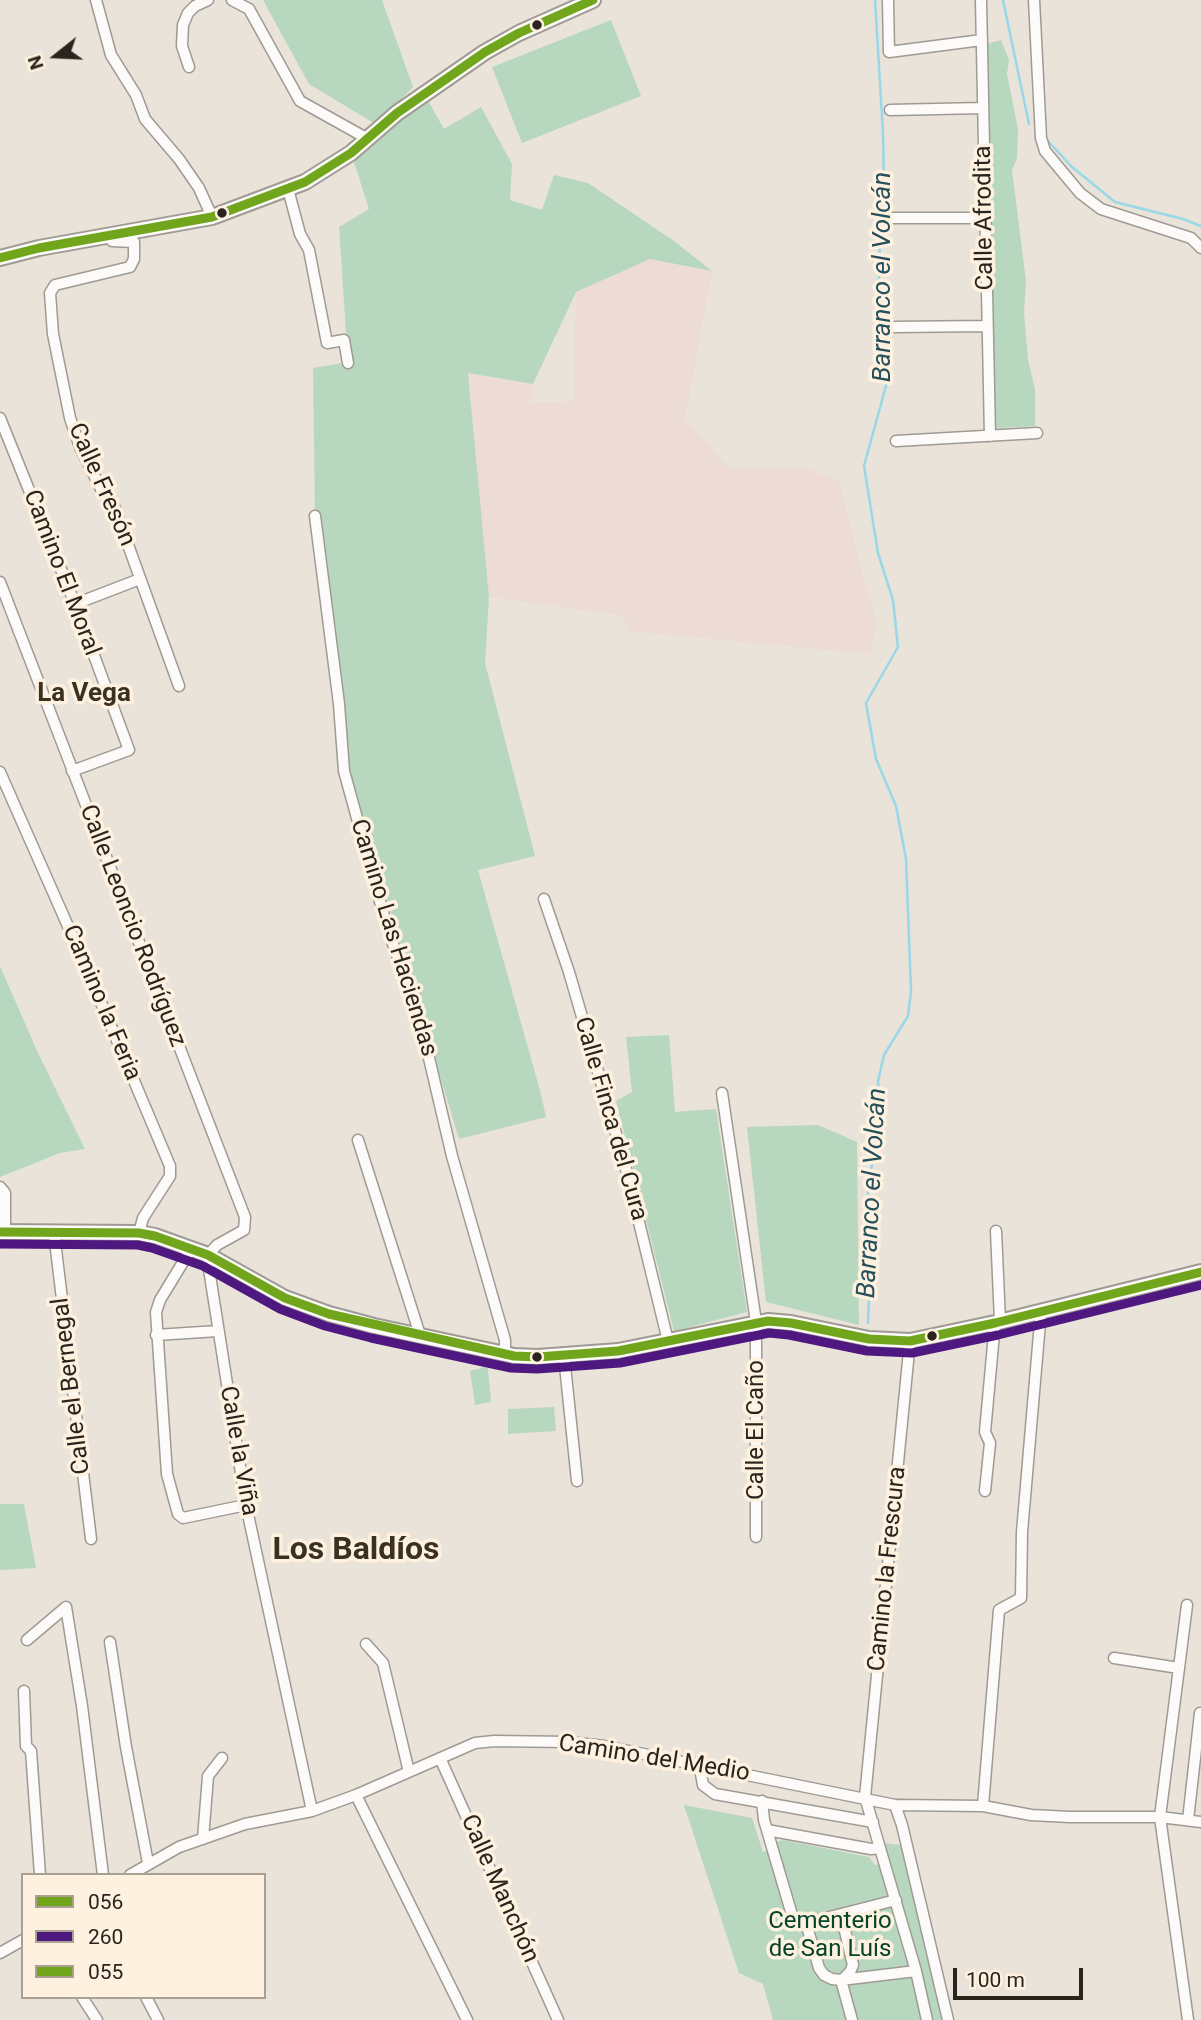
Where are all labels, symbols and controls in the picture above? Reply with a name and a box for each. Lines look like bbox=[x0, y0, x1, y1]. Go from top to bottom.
unlabelled marker bbox=[530, 18, 544, 32]
north arrow bbox=[21, 21, 91, 91]
text: N bbox=[23, 53, 49, 73]
street label: Calle Afrodita bbox=[969, 145, 1001, 291]
water label: Barranco el Volcán bbox=[867, 172, 899, 382]
unlabelled marker bbox=[215, 206, 229, 220]
street label: Calle Fresón bbox=[61, 419, 141, 551]
street label: Camino El Moral bbox=[16, 486, 106, 660]
district label: La Vega bbox=[37, 678, 131, 710]
street label: Calle Leoncio Rodríguez bbox=[72, 801, 192, 1051]
street label: Camino Las Haciendas bbox=[343, 816, 443, 1060]
street label: Camino la Feria bbox=[55, 921, 147, 1085]
street label: Calle Finca del Cura bbox=[567, 1014, 653, 1224]
water label: Barranco el Volcán bbox=[852, 1087, 894, 1299]
street label: Calle el Bernegal bbox=[47, 1296, 97, 1476]
unlabelled marker bbox=[925, 1329, 939, 1343]
unlabelled marker bbox=[530, 1350, 544, 1364]
street label: Calle El Caño bbox=[743, 1360, 771, 1500]
street label: Calle la Viña bbox=[212, 1384, 264, 1518]
street label: Camino la Frescura bbox=[863, 1465, 913, 1673]
district label: Los Baldíos bbox=[272, 1532, 440, 1570]
street label: Camino del Medio bbox=[556, 1730, 752, 1788]
street label: Calle Manchón bbox=[454, 1811, 544, 1967]
legend bbox=[21, 1873, 266, 1999]
text: 056 bbox=[88, 1890, 123, 1914]
park label: Cementerio de San Luís bbox=[768, 1908, 892, 1964]
text: 260 bbox=[88, 1925, 123, 1949]
scale bar bbox=[956, 1954, 1086, 1998]
text: 055 bbox=[88, 1960, 123, 1984]
text: 100 m bbox=[966, 1968, 1025, 1992]

